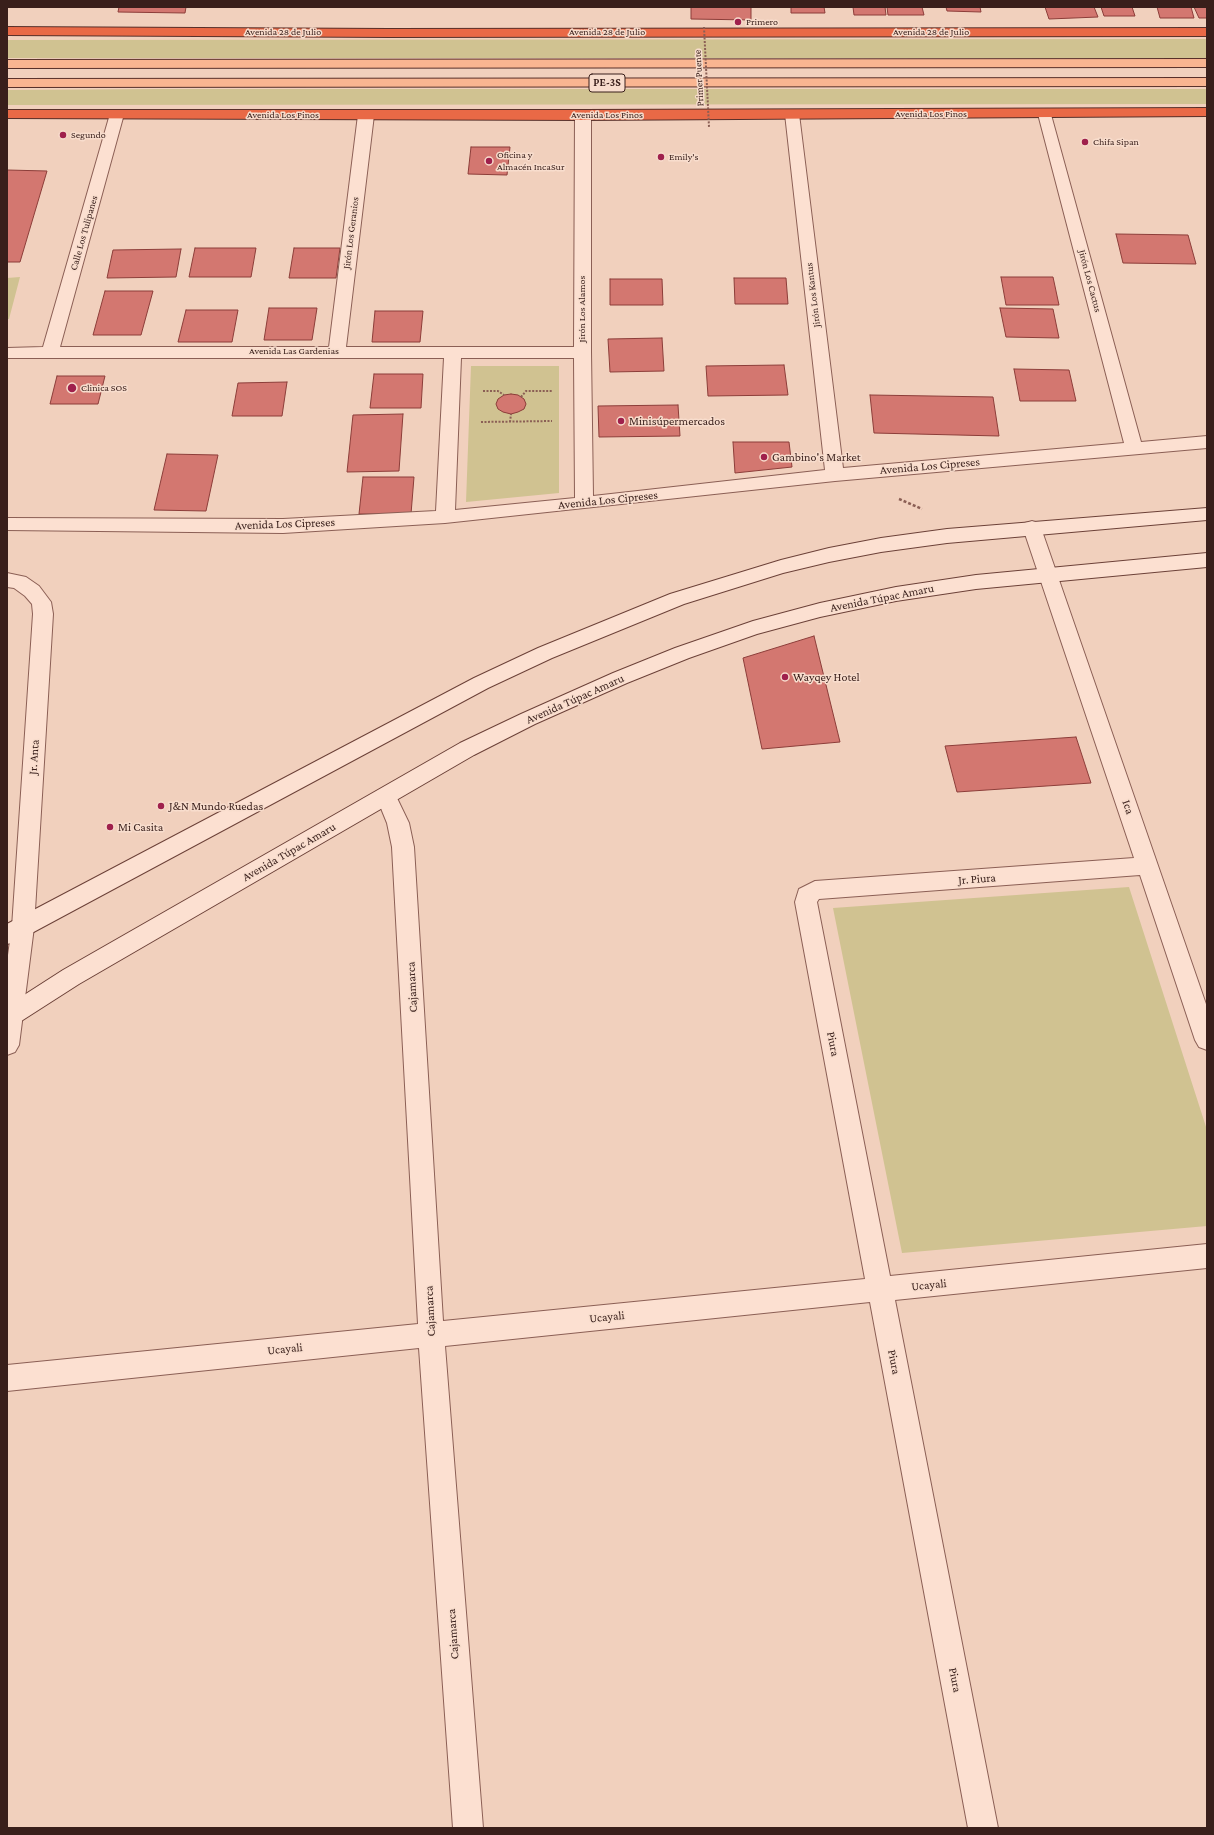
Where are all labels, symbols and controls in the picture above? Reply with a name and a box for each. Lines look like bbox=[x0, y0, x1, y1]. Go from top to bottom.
place label: Primero bbox=[746, 16, 778, 28]
marker: Primero bbox=[733, 17, 743, 27]
street label: Avenida 28 de Julio bbox=[245, 26, 321, 38]
street label: Avenida 28 de Julio bbox=[569, 26, 645, 38]
street label: Avenida 28 de Julio bbox=[893, 26, 969, 38]
street label: Primer Puente bbox=[692, 49, 706, 107]
road number: PE-3S bbox=[589, 74, 625, 92]
street label: Avenida Los Pinos bbox=[895, 108, 967, 120]
street label: Avenida Los Pinos bbox=[247, 109, 319, 121]
street label: Avenida Los Pinos bbox=[571, 109, 643, 121]
place label: Segundo bbox=[71, 129, 106, 141]
marker: Segundo bbox=[58, 130, 68, 140]
place label: Chifa Sipan bbox=[1093, 136, 1139, 148]
marker: Chifa Sipan bbox=[1080, 137, 1090, 147]
place label: Oficina y Almacén IncaSur bbox=[497, 149, 564, 172]
place label: Emily's bbox=[669, 151, 699, 163]
marker: Emily's bbox=[656, 152, 666, 162]
marker: Oficina y Almacén IncaSur bbox=[484, 156, 494, 166]
street label: Calle Los Tulipanes bbox=[68, 194, 100, 272]
street label: Jirón Los Geranios bbox=[341, 196, 361, 270]
street label: Jirón Los Cactus bbox=[1076, 248, 1104, 314]
street label: Jirón Los Kantus bbox=[803, 262, 823, 328]
street label: Jirón Los Alamos bbox=[576, 276, 588, 342]
street label: Avenida Las Gardenias bbox=[249, 345, 339, 357]
marker: Clinica SOS bbox=[66, 382, 78, 394]
place label: Clinica SOS bbox=[81, 382, 127, 394]
place label: Minisúpermercados bbox=[629, 414, 725, 428]
marker: Minisúpermercados bbox=[616, 416, 626, 426]
place label: Gambino's Market bbox=[772, 450, 861, 464]
marker: Gambino's Market bbox=[759, 452, 769, 462]
street label: Avenida Los Cipreses bbox=[879, 454, 981, 478]
street label: Avenida Los Cipreses bbox=[557, 488, 659, 512]
street label: Avenida Los Cipreses bbox=[235, 515, 335, 533]
street label: Avenida Túpac Amaru bbox=[829, 581, 935, 615]
place label: Wayqey Hotel bbox=[793, 670, 860, 684]
street label: Avenida Túpac Amaru bbox=[524, 671, 626, 727]
marker: Wayqey Hotel bbox=[780, 672, 790, 682]
street label: Jr. Anta bbox=[26, 739, 42, 775]
street label: Ica bbox=[1119, 798, 1137, 816]
place label: J&N Mundo Ruedas bbox=[169, 799, 263, 813]
marker: J&N Mundo Ruedas bbox=[156, 801, 166, 811]
street label: Avenida Túpac Amaru bbox=[240, 819, 338, 885]
place label: Mi Casita bbox=[118, 820, 163, 834]
marker: Mi Casita bbox=[105, 822, 115, 832]
street label: Jr. Piura bbox=[958, 871, 996, 887]
street label: Cajamarca bbox=[403, 961, 421, 1013]
street label: Piura bbox=[824, 1030, 842, 1058]
street label: Ucayali bbox=[911, 1276, 947, 1294]
street label: Cajamarca bbox=[421, 1285, 439, 1337]
street label: Ucayali bbox=[589, 1308, 625, 1326]
street label: Ucayali bbox=[267, 1340, 303, 1358]
street label: Piura bbox=[885, 1348, 903, 1376]
street label: Cajamarca bbox=[444, 1608, 462, 1660]
street label: Piura bbox=[946, 1666, 964, 1694]

